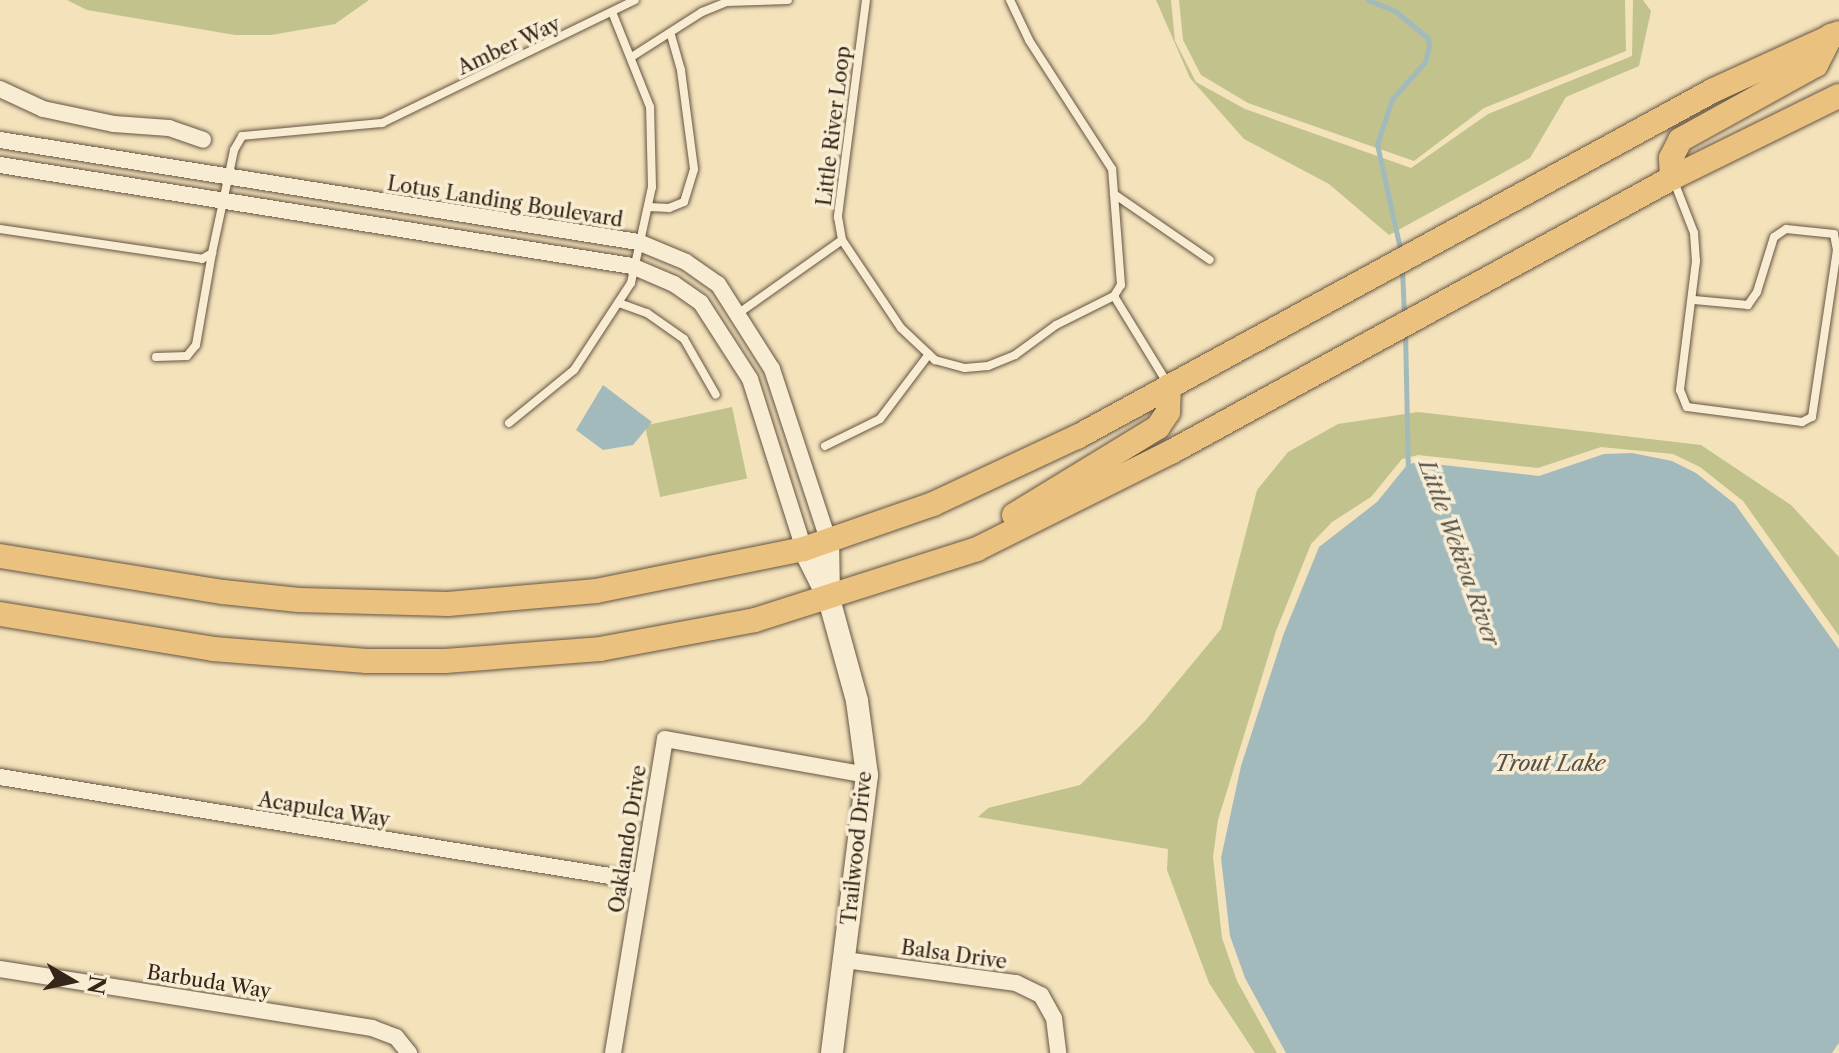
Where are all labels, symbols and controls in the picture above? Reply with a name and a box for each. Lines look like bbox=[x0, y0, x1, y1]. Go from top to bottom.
street label: Amber Way bbox=[453, 12, 565, 80]
street label: Little River Loop bbox=[812, 44, 856, 208]
street label: Lotus Landing Boulevard bbox=[386, 172, 624, 232]
water label: Little Wekiva River bbox=[1413, 456, 1505, 650]
water label: Trout Lake bbox=[1495, 751, 1605, 777]
street label: Oaklando Drive bbox=[604, 763, 652, 915]
street label: Trailwood Drive bbox=[837, 770, 877, 926]
street label: Acapulca Way bbox=[256, 788, 392, 832]
street label: Balsa Drive bbox=[899, 936, 1009, 974]
north arrow bbox=[32, 941, 112, 1021]
street label: Barbuda Way bbox=[145, 960, 273, 1004]
text: N bbox=[81, 973, 111, 996]

